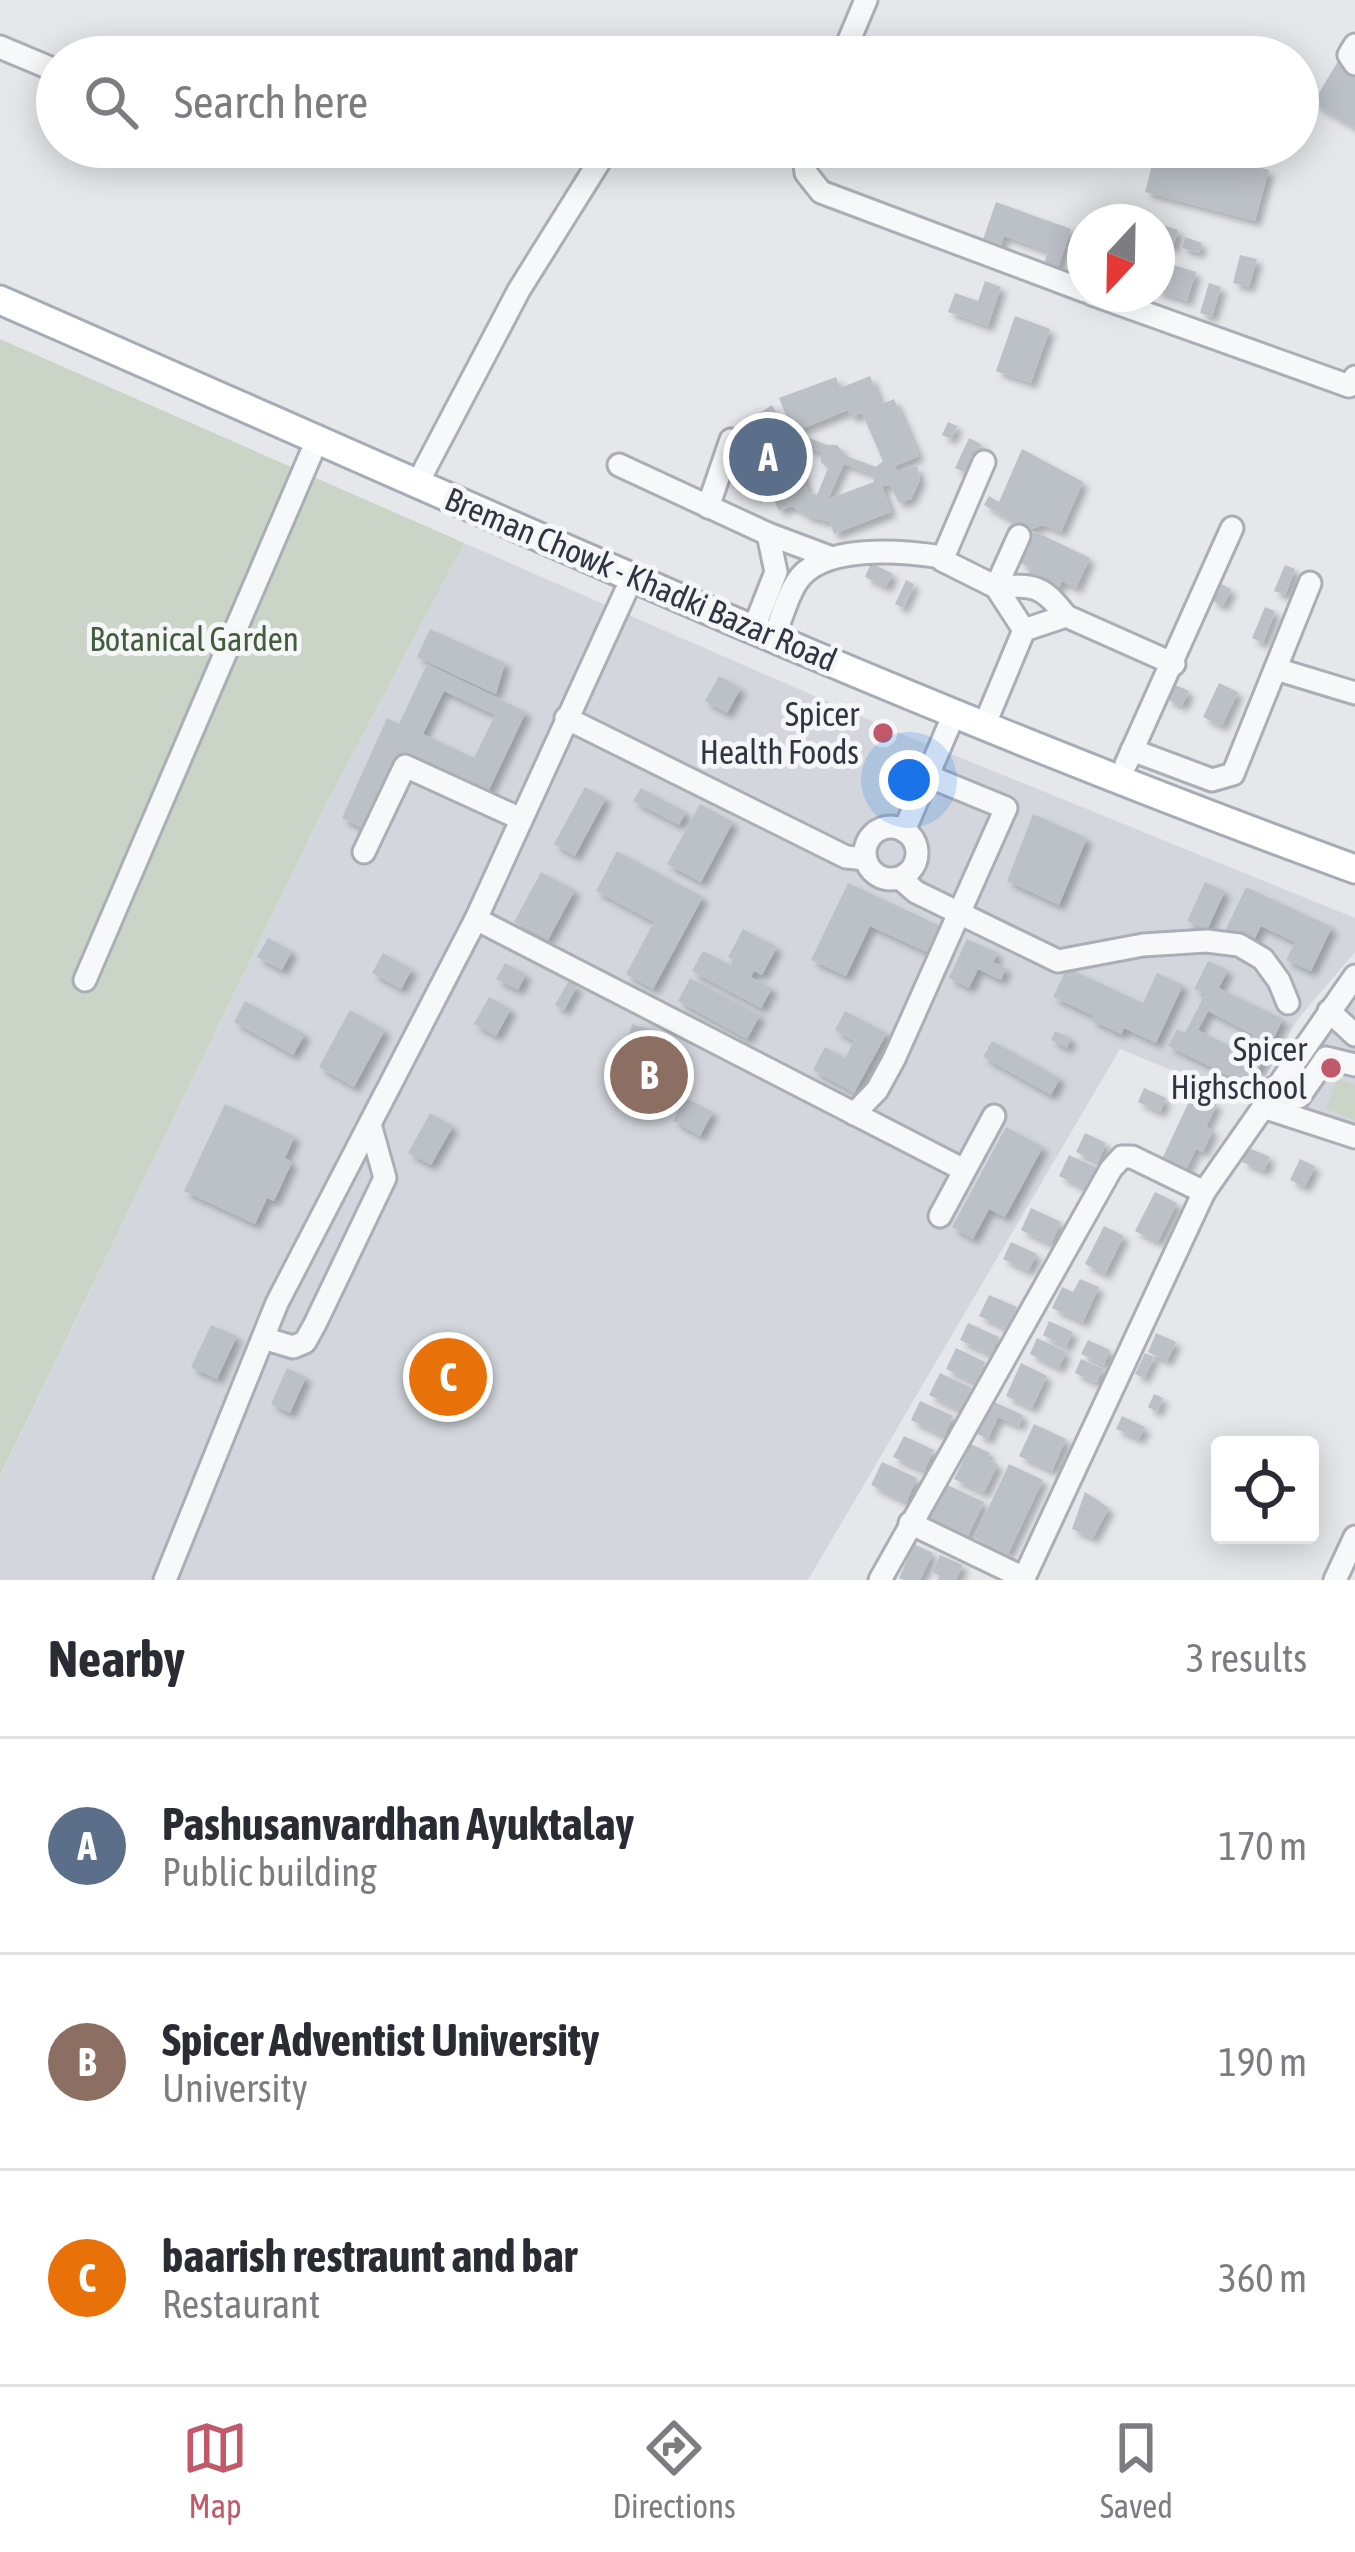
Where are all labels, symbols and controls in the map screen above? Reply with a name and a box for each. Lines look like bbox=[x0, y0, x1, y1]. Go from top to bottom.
search box bbox=[36, 36, 1319, 168]
icon: search bbox=[78, 69, 144, 135]
text: Search here bbox=[174, 76, 368, 128]
north arrow bbox=[1067, 204, 1175, 312]
pin: A bbox=[729, 412, 807, 502]
street label: Breman Chowk - Khadki Bazar Road bbox=[439, 479, 843, 679]
park label: Botanical Garden bbox=[89, 620, 299, 658]
place label: Spicer Health Foods bbox=[700, 695, 860, 771]
marker: Spicer Health Foods bbox=[870, 720, 896, 746]
your location bbox=[879, 750, 939, 810]
pin: B bbox=[610, 1030, 688, 1120]
place label: Spicer Highschool bbox=[1170, 1030, 1308, 1106]
marker: Spicer Highschool bbox=[1318, 1055, 1344, 1081]
pin: C bbox=[409, 1332, 487, 1422]
map controls bbox=[1211, 1436, 1319, 1544]
button: locate bbox=[1211, 1436, 1319, 1544]
text: Nearby bbox=[48, 1629, 185, 1688]
text: 3 results bbox=[1186, 1636, 1307, 1680]
text: Pashusanvardhan Ayuktalay bbox=[162, 1798, 634, 1850]
text: A bbox=[77, 1824, 97, 1868]
text: 170 m bbox=[1219, 1824, 1307, 1868]
text: Public building bbox=[162, 1850, 377, 1894]
text: Spicer Adventist University bbox=[162, 2014, 599, 2066]
text: B bbox=[78, 2040, 96, 2084]
text: 190 m bbox=[1219, 2040, 1307, 2084]
text: University bbox=[162, 2066, 308, 2110]
text: baarish restraunt and bar bbox=[162, 2230, 577, 2282]
text: C bbox=[78, 2256, 96, 2300]
text: 360 m bbox=[1219, 2256, 1307, 2300]
text: Restaurant bbox=[162, 2282, 320, 2326]
tab: Map bbox=[182, 2415, 248, 2525]
tab: Directions bbox=[612, 2415, 736, 2525]
tab: Saved bbox=[1100, 2415, 1173, 2525]

